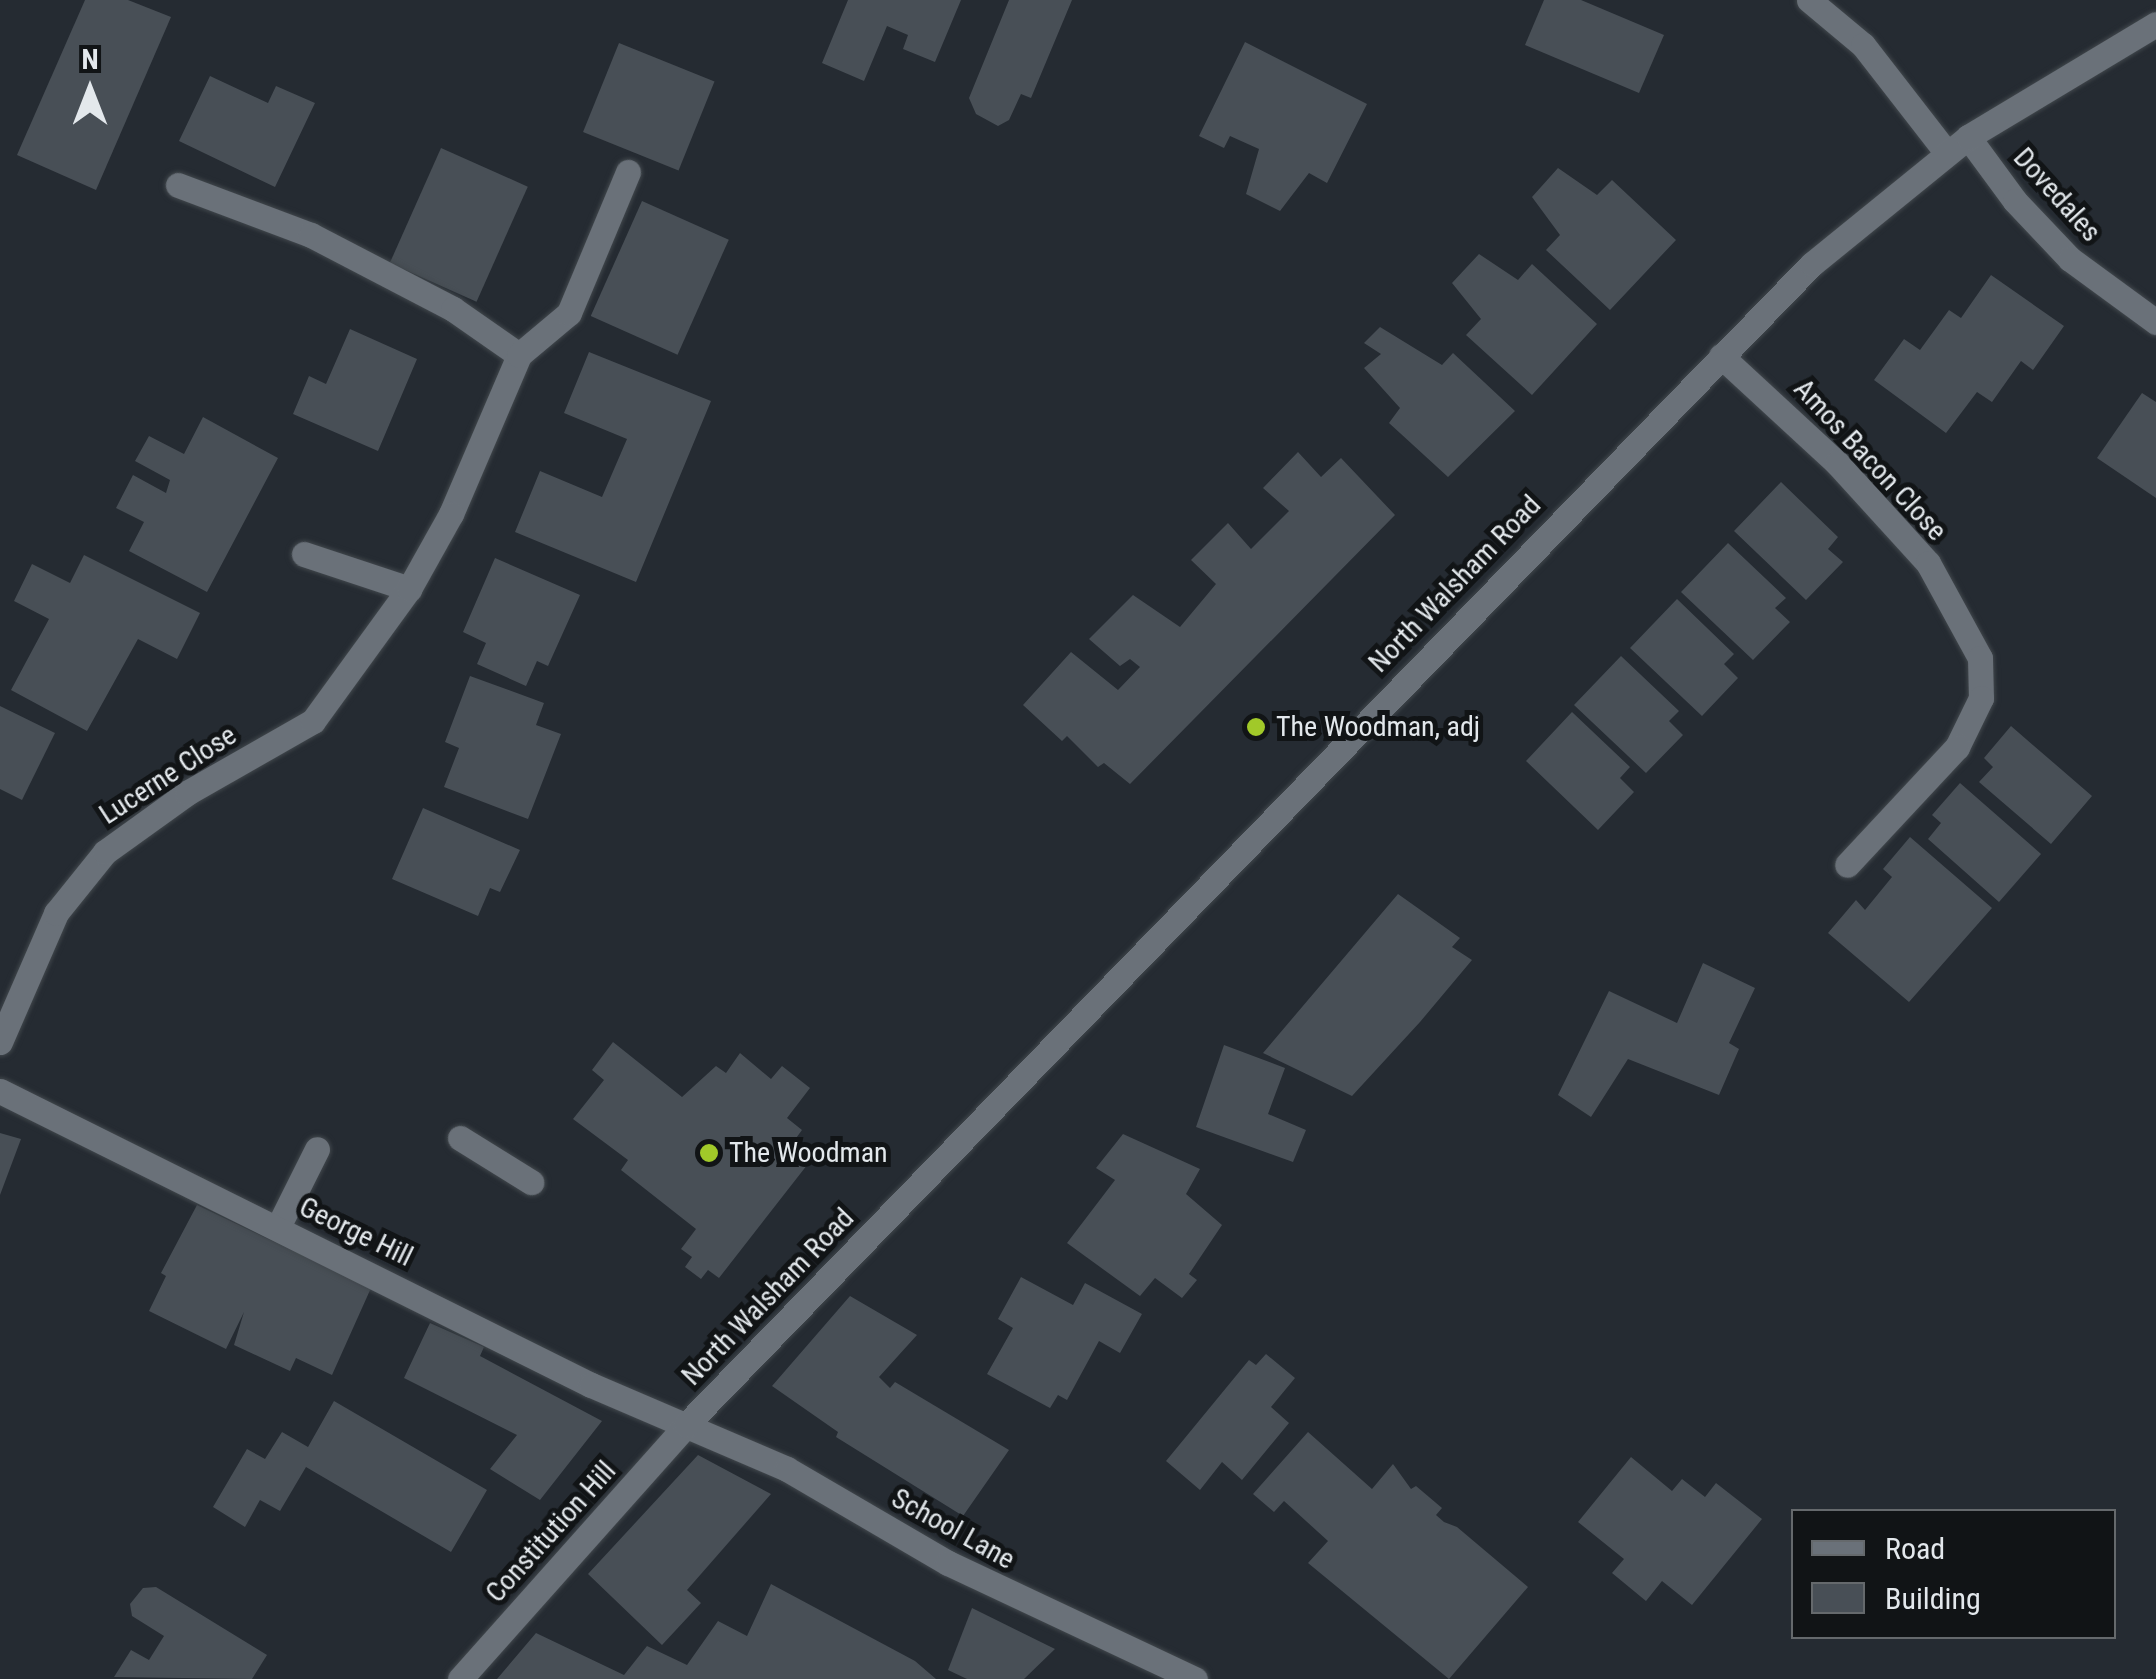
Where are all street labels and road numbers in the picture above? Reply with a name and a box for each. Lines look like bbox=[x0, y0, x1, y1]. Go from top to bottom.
street label: Dovedales bbox=[2006, 141, 2108, 249]
street label: Amos Bacon Close bbox=[1787, 372, 1953, 548]
street label: North Walsham Road bbox=[1362, 489, 1548, 679]
street label: Lucerne Close bbox=[93, 718, 243, 832]
street label: George Hill bbox=[294, 1190, 418, 1274]
street label: North Walsham Road bbox=[675, 1202, 861, 1392]
street label: Constitution Hill bbox=[479, 1455, 623, 1609]
street label: School Lane bbox=[886, 1481, 1020, 1577]

